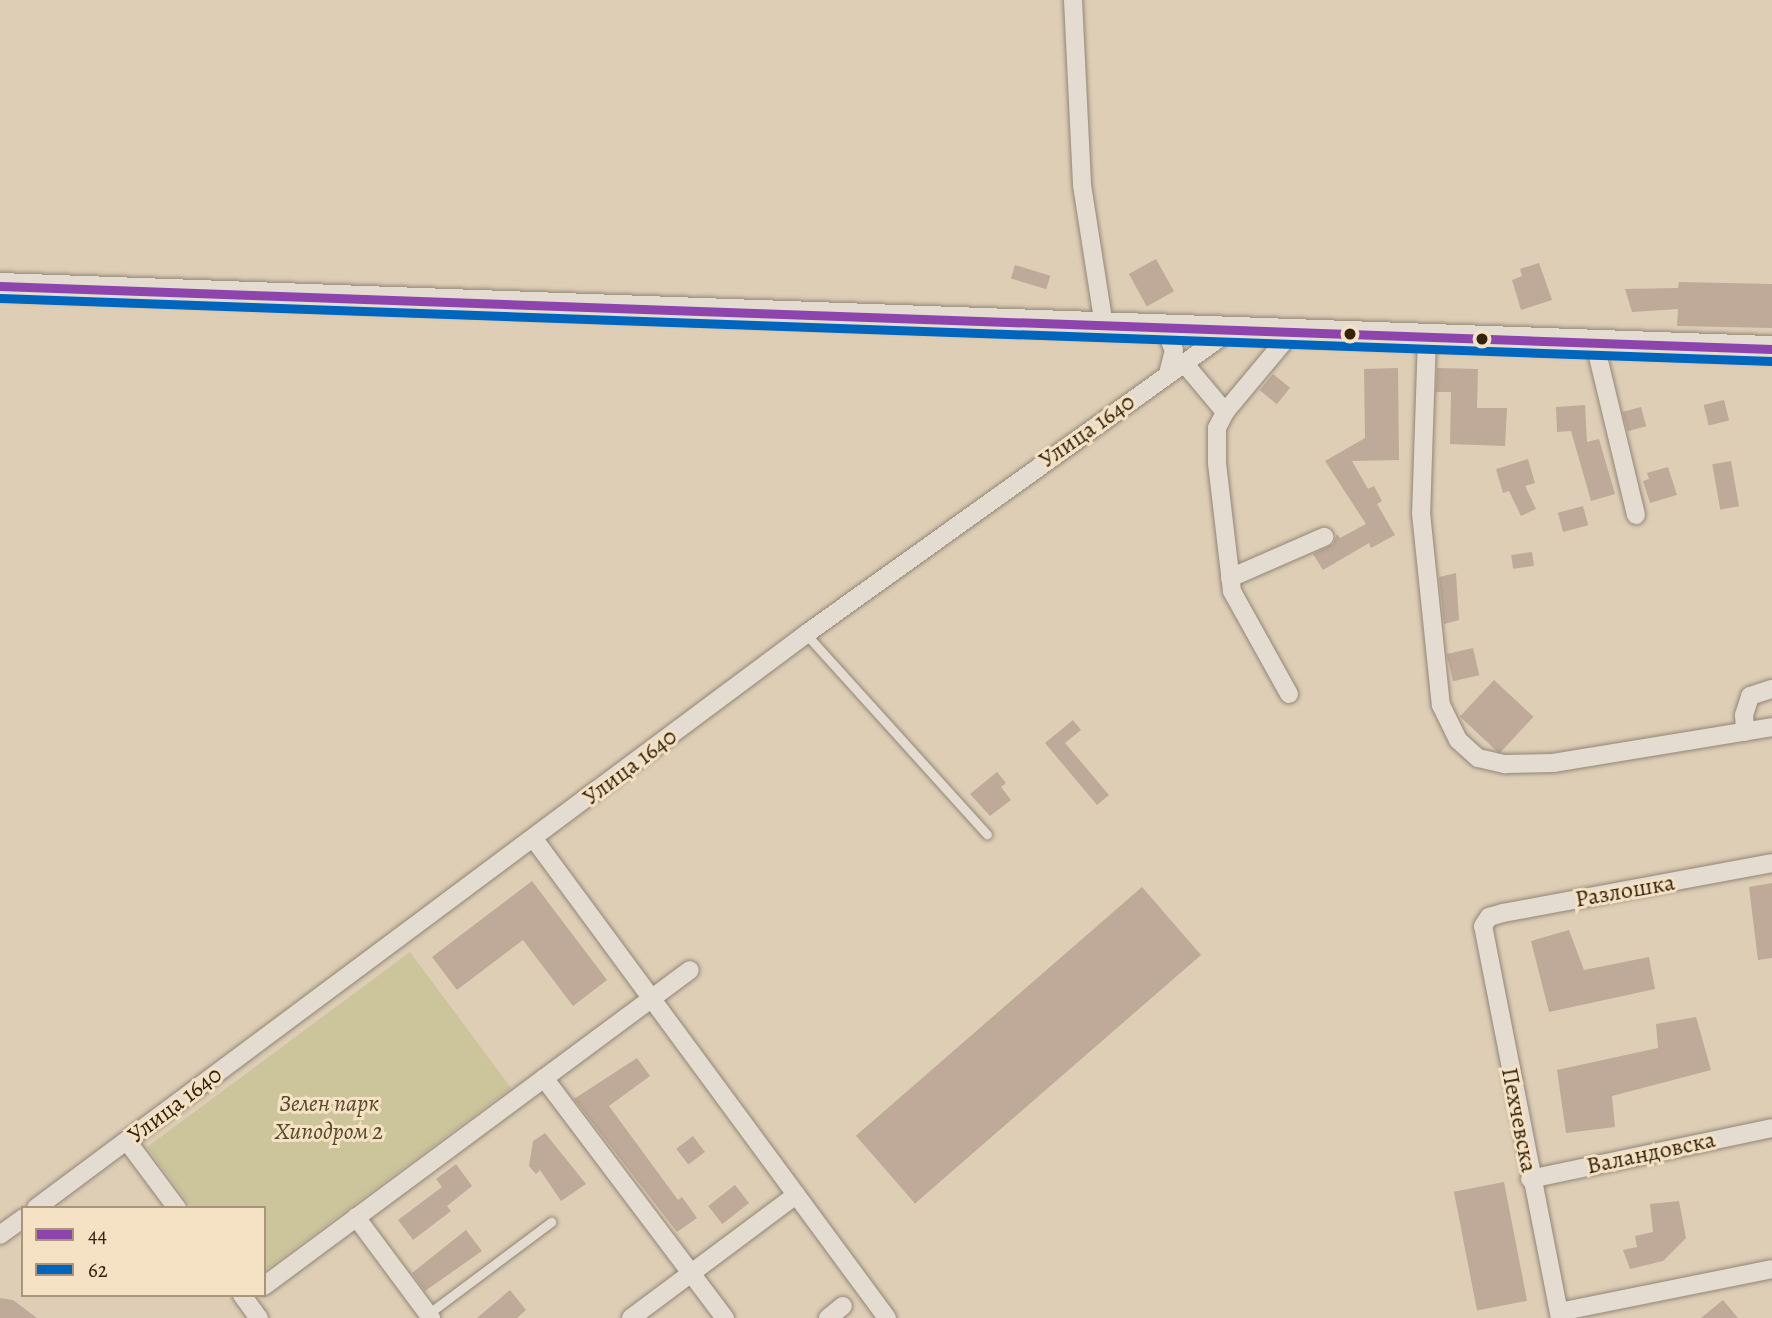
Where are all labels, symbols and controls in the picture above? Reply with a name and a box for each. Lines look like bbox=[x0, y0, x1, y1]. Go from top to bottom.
unlabelled marker bbox=[1343, 327, 1357, 341]
unlabelled marker bbox=[1475, 332, 1489, 346]
street label: Улица 1640 bbox=[1033, 388, 1141, 474]
street label: Улица 1640 bbox=[577, 722, 683, 812]
street label: Разлошка bbox=[1573, 868, 1677, 914]
street label: Улица 1640 bbox=[122, 1060, 228, 1150]
street label: Пехчевска bbox=[1495, 1065, 1543, 1175]
park label: Зелен парк Хиподром 2 bbox=[275, 1090, 383, 1146]
street label: Валандовска bbox=[1584, 1125, 1718, 1181]
legend bbox=[21, 1206, 266, 1297]
text: 44 bbox=[88, 1221, 107, 1249]
text: 62 bbox=[88, 1256, 108, 1284]

